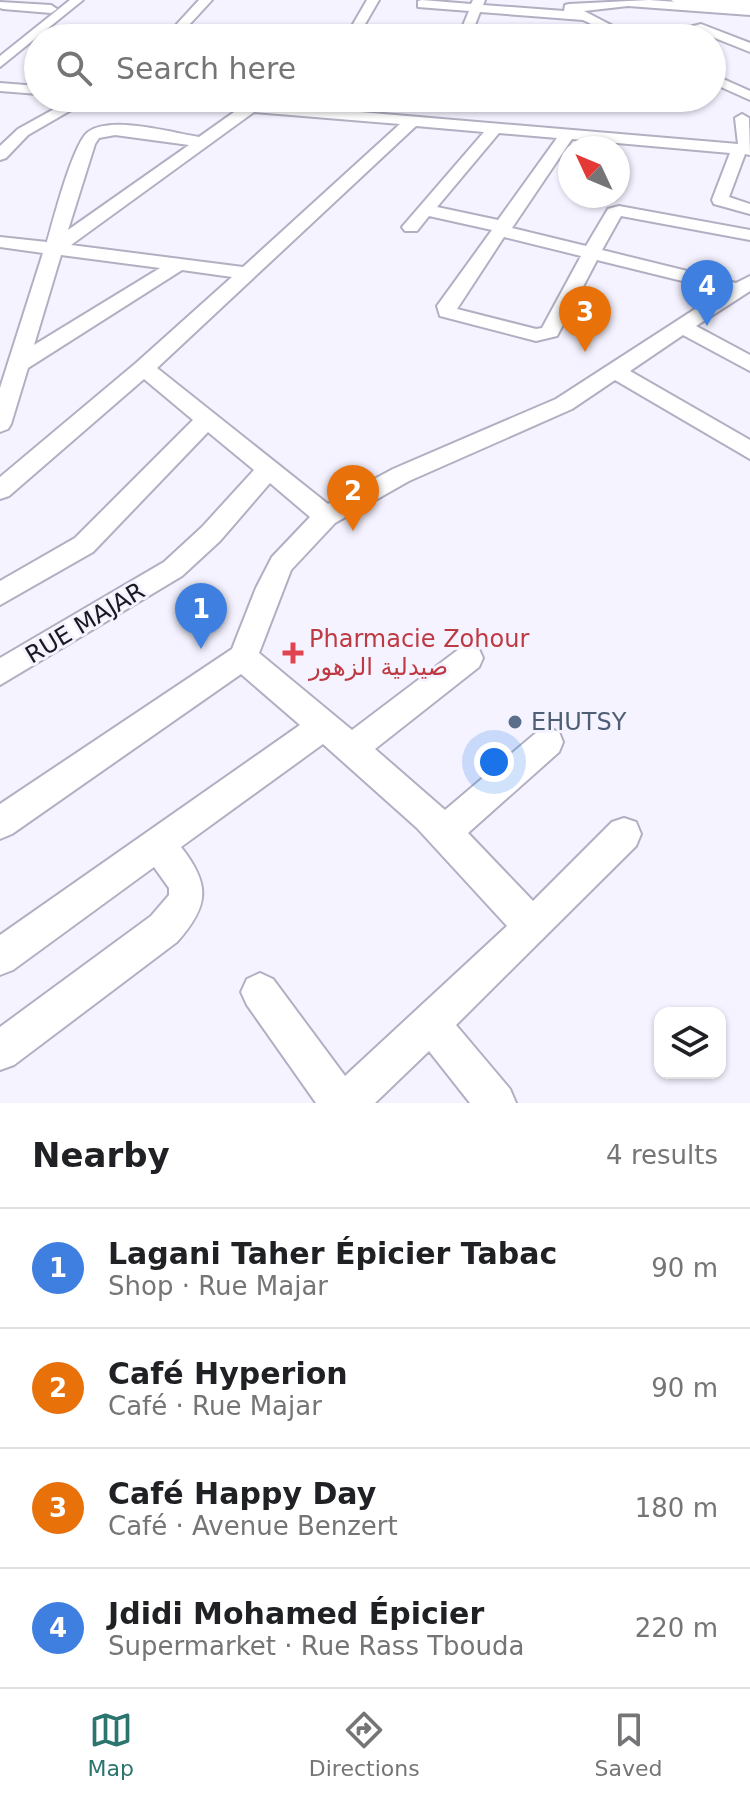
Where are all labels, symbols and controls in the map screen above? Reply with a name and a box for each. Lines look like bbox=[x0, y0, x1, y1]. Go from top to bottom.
search box bbox=[24, 24, 726, 112]
icon: search bbox=[52, 46, 96, 90]
text: Search here bbox=[116, 51, 296, 86]
north arrow bbox=[558, 136, 630, 208]
pin: 4 bbox=[681, 260, 733, 326]
pin: 3 bbox=[559, 286, 611, 352]
pin: 2 bbox=[327, 465, 379, 531]
street label: RUE MAJAR bbox=[20, 577, 150, 669]
pin: 1 bbox=[175, 583, 227, 649]
place label: Pharmacie Zohour صيدلية الزهور bbox=[308, 625, 529, 681]
marker: Pharmacie Zohour صيدلية الزهور bbox=[284, 644, 302, 662]
place label: EHUTSY bbox=[531, 708, 627, 736]
marker: EHUTSY bbox=[506, 713, 524, 731]
your location bbox=[474, 742, 514, 782]
map controls bbox=[654, 1007, 726, 1079]
button: layers bbox=[654, 1007, 726, 1079]
text: Nearby bbox=[32, 1135, 170, 1175]
text: 4 results bbox=[606, 1140, 718, 1170]
text: Lagani Taher Épicier Tabac bbox=[108, 1236, 557, 1271]
text: 1 bbox=[49, 1253, 67, 1283]
text: 90 m bbox=[651, 1253, 718, 1283]
text: Shop · Rue Majar bbox=[108, 1271, 328, 1301]
text: Café Hyperion bbox=[108, 1356, 348, 1391]
text: 2 bbox=[49, 1373, 67, 1403]
text: 90 m bbox=[651, 1373, 718, 1403]
text: Café · Rue Majar bbox=[108, 1391, 322, 1421]
text: Café Happy Day bbox=[108, 1476, 376, 1511]
text: 3 bbox=[49, 1493, 67, 1523]
text: 180 m bbox=[635, 1493, 718, 1523]
text: Café · Avenue Benzert bbox=[108, 1511, 398, 1541]
text: Jdidi Mohamed Épicier bbox=[108, 1596, 484, 1631]
text: 4 bbox=[49, 1613, 67, 1643]
text: 220 m bbox=[635, 1613, 718, 1643]
text: Supermarket · Rue Rass Tbouda bbox=[108, 1631, 524, 1661]
tab: Map bbox=[87, 1708, 134, 1781]
tab: Directions bbox=[309, 1708, 420, 1781]
tab: Saved bbox=[595, 1708, 663, 1781]

